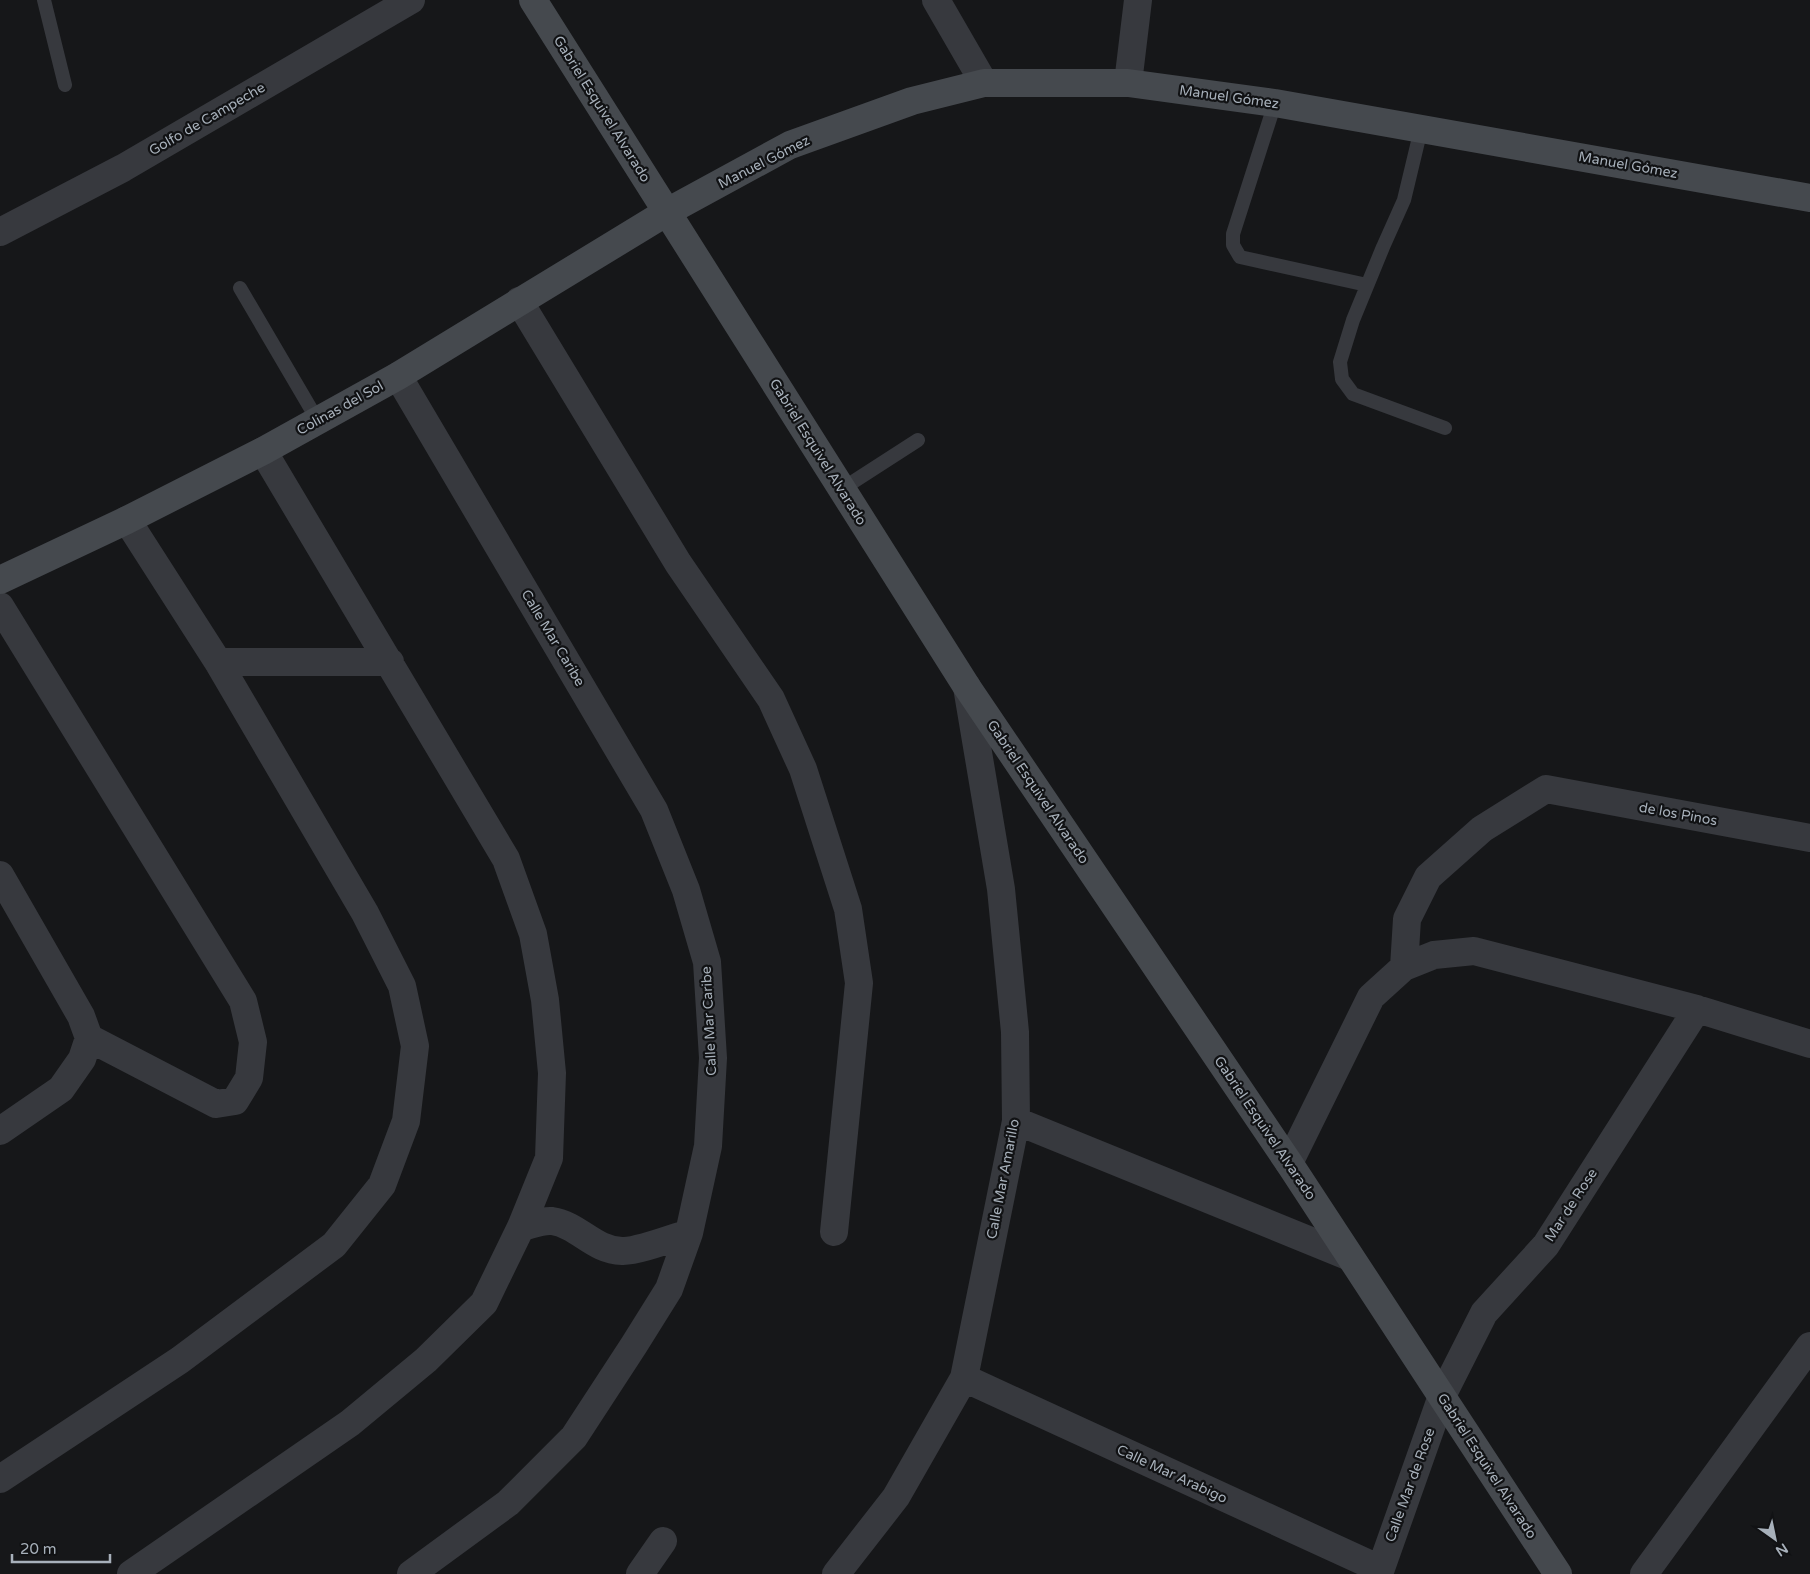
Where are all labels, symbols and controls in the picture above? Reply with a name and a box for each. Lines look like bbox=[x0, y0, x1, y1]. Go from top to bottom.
street label: Gabriel Esquivel Alvarado bbox=[550, 33, 654, 185]
street label: Golfo de Campeche bbox=[146, 79, 268, 159]
street label: Manuel Gómez bbox=[1178, 82, 1280, 112]
street label: Manuel Gómez bbox=[715, 132, 813, 192]
street label: Manuel Gómez bbox=[1577, 148, 1679, 182]
street label: Gabriel Esquivel Alvarado bbox=[766, 376, 870, 528]
street label: Colinas del Sol bbox=[294, 377, 386, 439]
street label: Calle Mar Caribe bbox=[517, 587, 589, 689]
street label: Gabriel Esquivel Alvarado bbox=[984, 717, 1092, 867]
street label: de los Pinos bbox=[1637, 799, 1719, 829]
street label: Calle Mar Caribe bbox=[698, 966, 720, 1076]
street label: Gabriel Esquivel Alvarado bbox=[1211, 1053, 1319, 1203]
street label: Calle Mar Amarillo bbox=[983, 1118, 1023, 1240]
street label: Mar de Rose bbox=[1541, 1165, 1601, 1245]
street label: Gabriel Esquivel Alvarado bbox=[1434, 1390, 1540, 1542]
street label: Calle Mar de Rose bbox=[1381, 1426, 1439, 1544]
street label: Calle Mar Arabigo bbox=[1114, 1441, 1230, 1507]
north arrow bbox=[1750, 1514, 1800, 1564]
scale bar bbox=[12, 1532, 110, 1564]
text: N bbox=[1772, 1539, 1791, 1560]
text: 20 m bbox=[20, 1540, 57, 1558]

